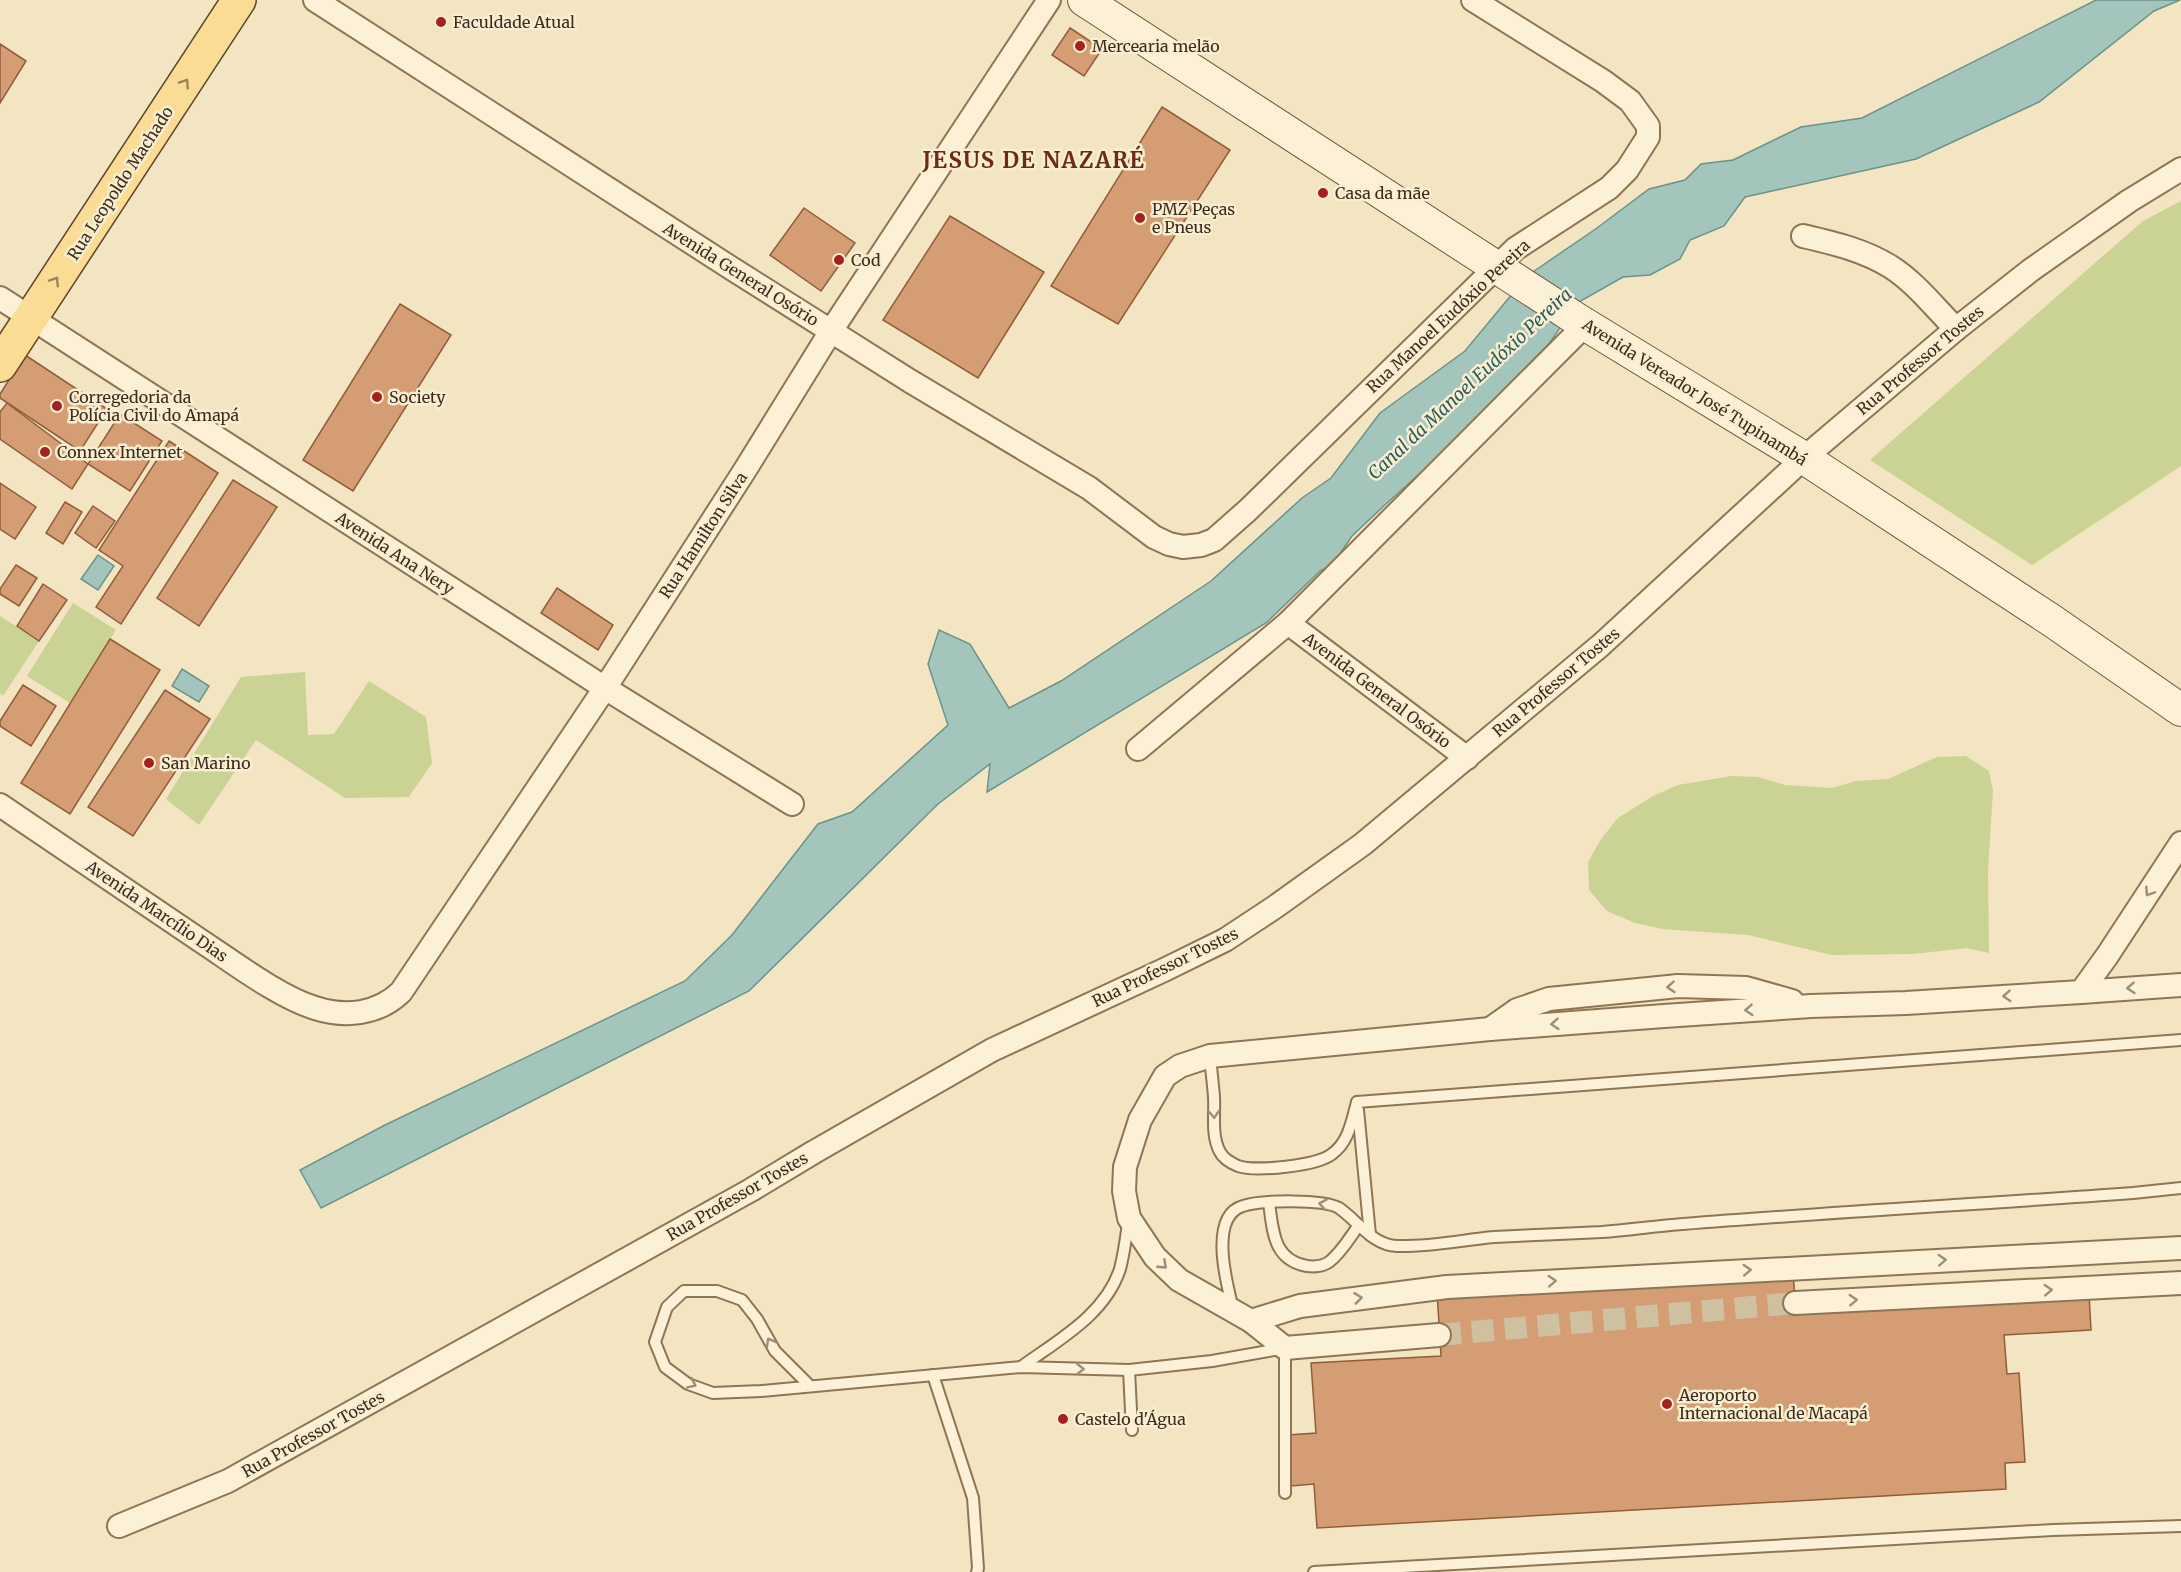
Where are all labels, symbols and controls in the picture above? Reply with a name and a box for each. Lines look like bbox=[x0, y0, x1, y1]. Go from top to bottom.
place label: Faculdade Atual bbox=[453, 12, 575, 32]
marker: Faculdade Atual bbox=[434, 15, 448, 29]
place label: Mercearia melão bbox=[1092, 36, 1220, 56]
marker: Mercearia melão bbox=[1073, 39, 1087, 53]
one-way arrow bbox=[178, 79, 189, 90]
street label: Rua Leopoldo Machado bbox=[63, 102, 177, 264]
district label: JESUS DE NAZARÉ bbox=[922, 145, 1145, 174]
place label: Casa da mãe bbox=[1335, 183, 1430, 203]
marker: Casa da mãe bbox=[1316, 186, 1330, 200]
place label: PMZ Peças e Pneus bbox=[1152, 199, 1235, 237]
marker: PMZ Peças e Pneus bbox=[1133, 211, 1147, 225]
street label: Avenida General Osório bbox=[659, 217, 822, 330]
street label: Rua Manoel Eudóxio Pereira bbox=[1362, 235, 1534, 397]
place label: Cod bbox=[851, 250, 881, 270]
marker: Cod bbox=[832, 253, 846, 267]
one-way arrow bbox=[48, 277, 59, 288]
water label: Canal da Manoel Eudóxio Pereira bbox=[1363, 283, 1577, 484]
street label: Rua Professor Tostes bbox=[1852, 301, 1988, 419]
street label: Avenida Vereador José Tupinambá bbox=[1578, 314, 1811, 470]
place label: Corregedoria da Polícia Civil do Amapá bbox=[69, 387, 240, 425]
place label: Society bbox=[389, 387, 446, 407]
marker: Society bbox=[370, 390, 384, 404]
marker: Corregedoria da Polícia Civil do Amapá bbox=[50, 399, 64, 413]
place label: Connex Internet bbox=[57, 442, 183, 462]
marker: Connex Internet bbox=[38, 445, 52, 459]
street label: Rua Hamilton Silva bbox=[655, 468, 752, 602]
street label: Avenida Ana Nery bbox=[331, 507, 459, 599]
street label: Rua Professor Tostes bbox=[1488, 623, 1624, 741]
street label: Avenida General Osório bbox=[1298, 627, 1455, 752]
place label: San Marino bbox=[161, 753, 251, 773]
marker: San Marino bbox=[142, 756, 156, 770]
street label: Avenida Marcílio Dias bbox=[81, 856, 232, 966]
one-way arrow bbox=[2145, 886, 2157, 896]
street label: Rua Professor Tostes bbox=[1089, 923, 1241, 1011]
one-way arrow bbox=[1666, 980, 1675, 993]
one-way arrow bbox=[2127, 982, 2136, 995]
one-way arrow bbox=[2002, 990, 2011, 1003]
one-way arrow bbox=[1745, 1003, 1754, 1016]
one-way arrow bbox=[1550, 1018, 1559, 1031]
one-way arrow bbox=[1208, 1109, 1221, 1118]
street label: Rua Professor Tostes bbox=[663, 1147, 811, 1245]
one-way arrow bbox=[1318, 1198, 1328, 1211]
one-way arrow bbox=[1937, 1254, 1946, 1266]
one-way arrow bbox=[1156, 1258, 1167, 1269]
one-way arrow bbox=[1743, 1263, 1752, 1276]
one-way arrow bbox=[1548, 1274, 1557, 1287]
one-way arrow bbox=[2044, 1283, 2053, 1296]
one-way arrow bbox=[1354, 1292, 1363, 1305]
one-way arrow bbox=[1849, 1293, 1858, 1306]
one-way arrow bbox=[766, 1338, 777, 1349]
one-way arrow bbox=[1075, 1362, 1084, 1375]
one-way arrow bbox=[685, 1376, 696, 1388]
place label: Aeroporto Internacional de Macapá bbox=[1678, 1385, 1868, 1423]
street label: Rua Professor Tostes bbox=[238, 1386, 388, 1482]
marker: Aeroporto Internacional de Macapá bbox=[1660, 1397, 1674, 1411]
place label: Castelo d'Água bbox=[1075, 1409, 1186, 1429]
marker: Castelo d'Água bbox=[1056, 1412, 1070, 1426]

